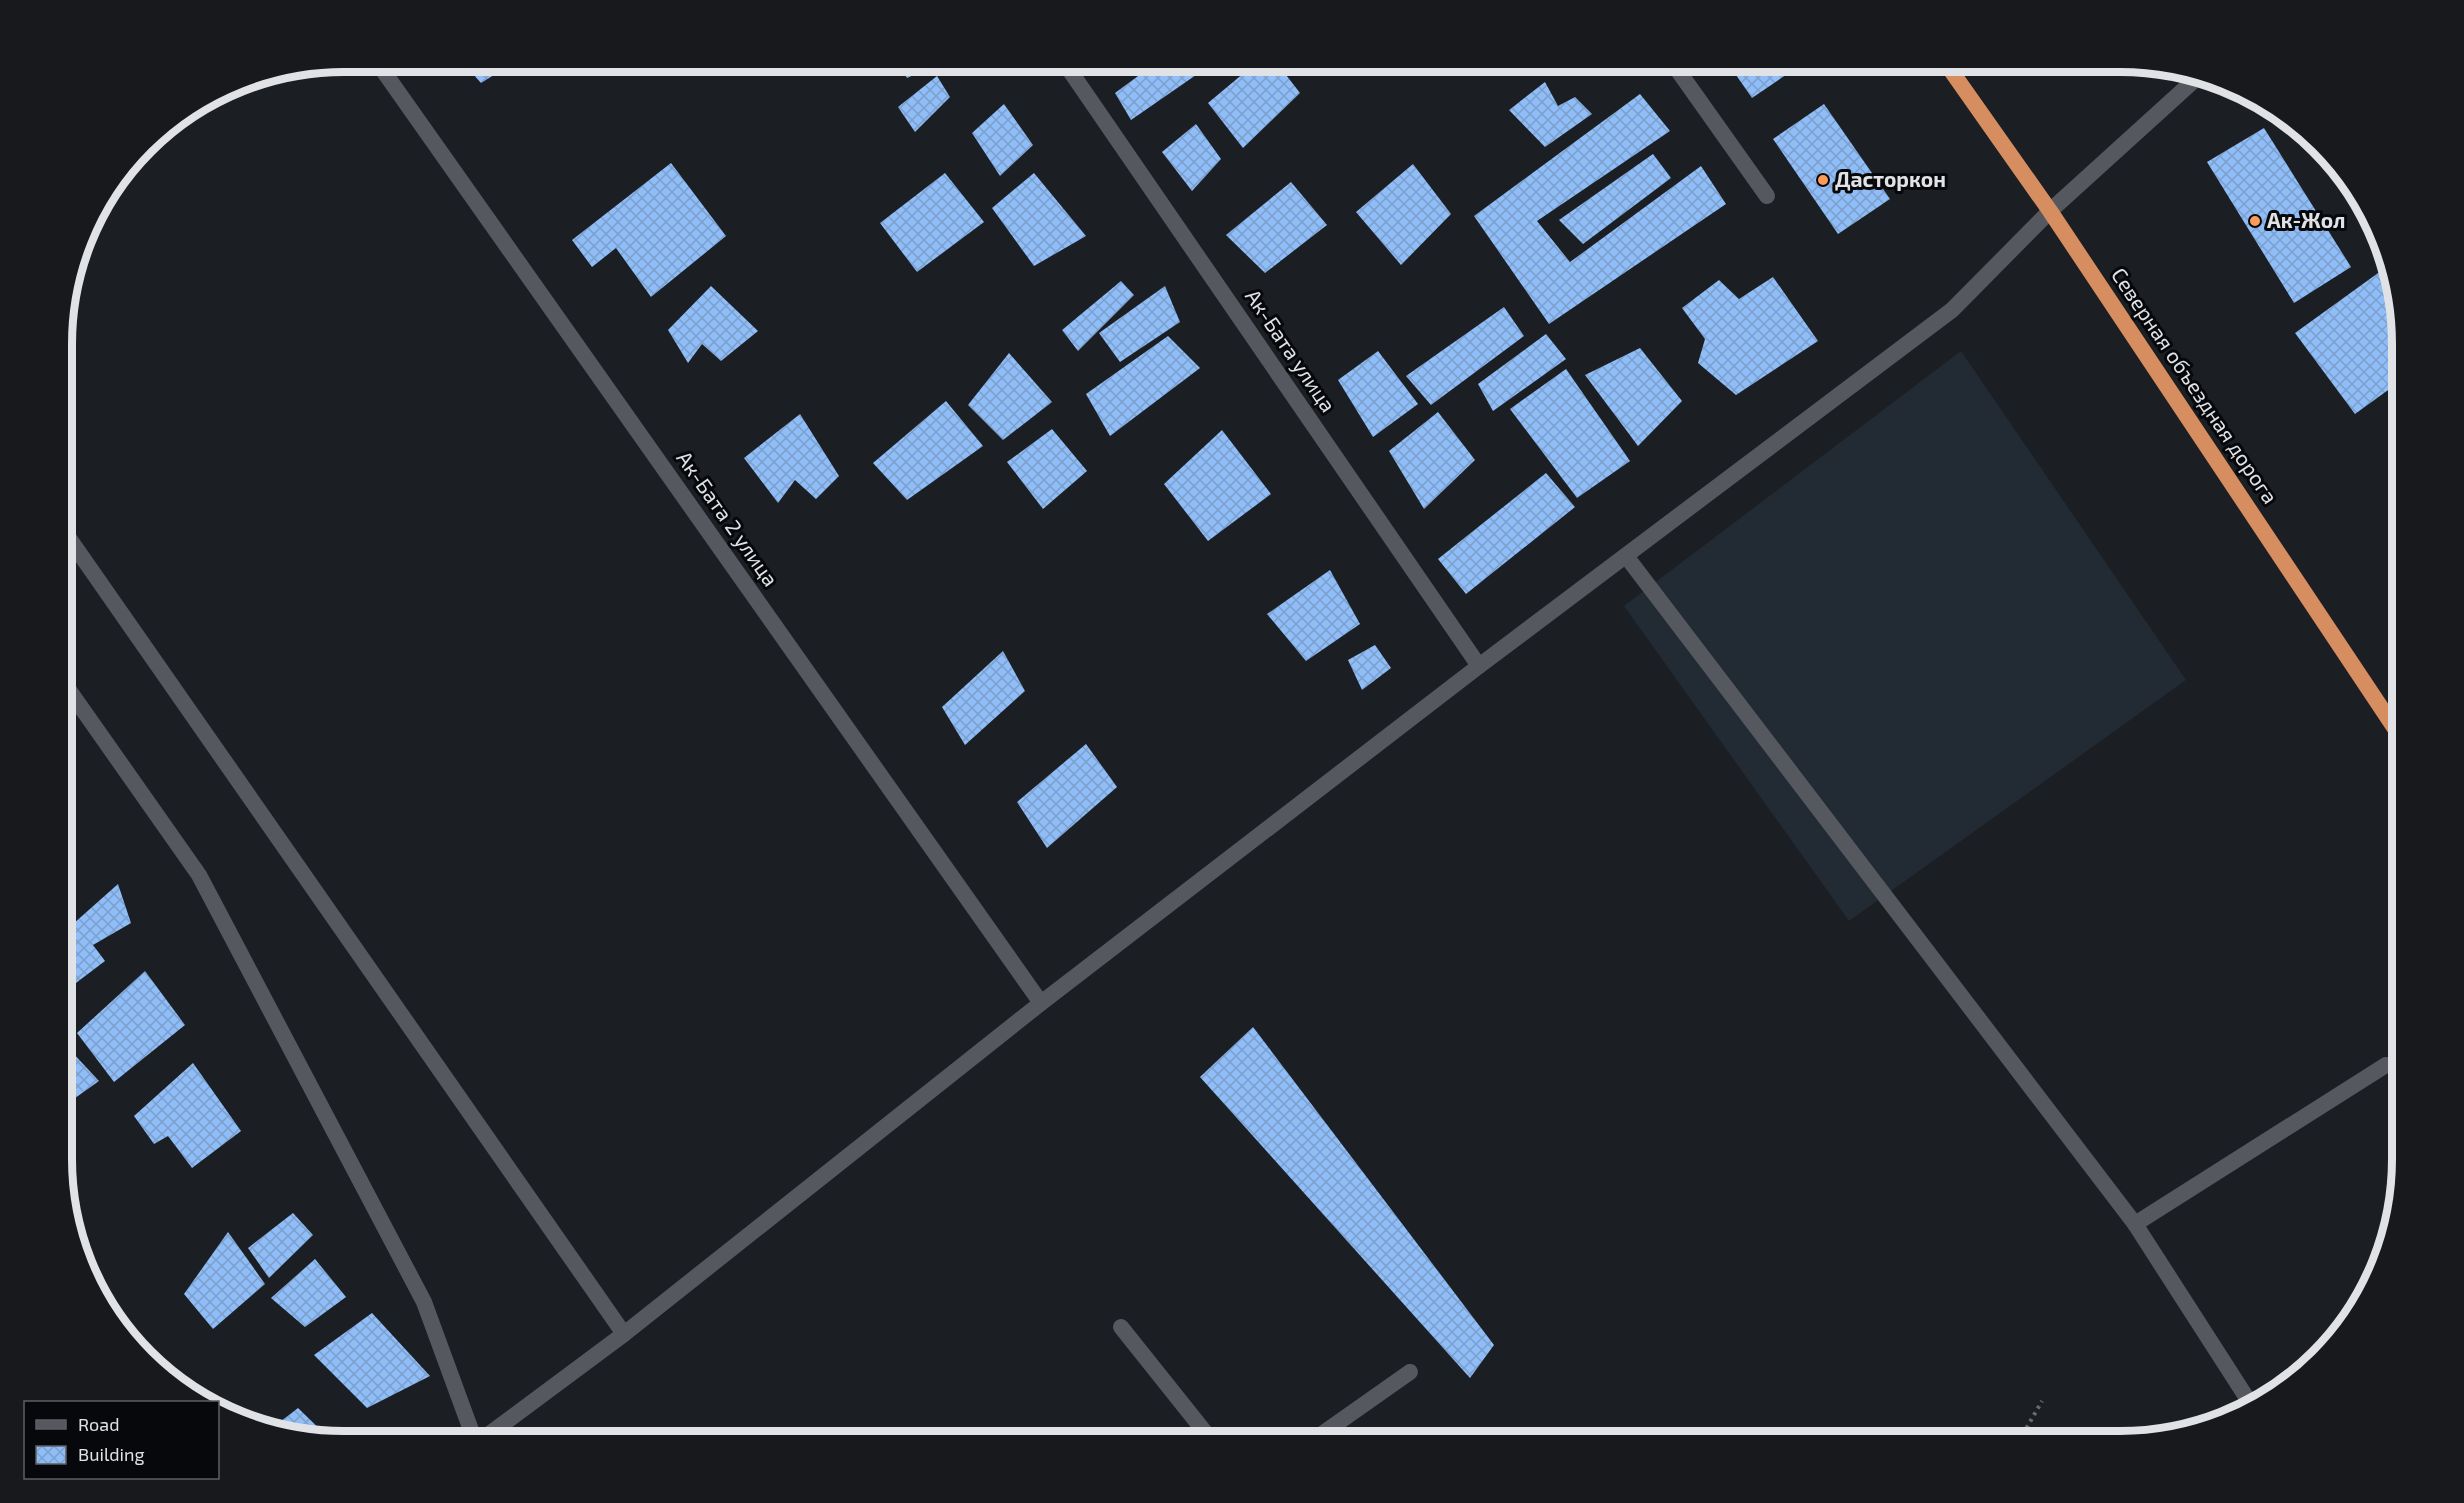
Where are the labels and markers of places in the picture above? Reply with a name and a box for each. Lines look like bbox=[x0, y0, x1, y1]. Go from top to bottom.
place label: Дасторкон bbox=[1835, 166, 1946, 191]
marker: Дасторкон bbox=[1816, 173, 1830, 187]
place label: Ак-Жол bbox=[2267, 207, 2345, 232]
marker: Ак-Жол bbox=[2248, 214, 2262, 228]

